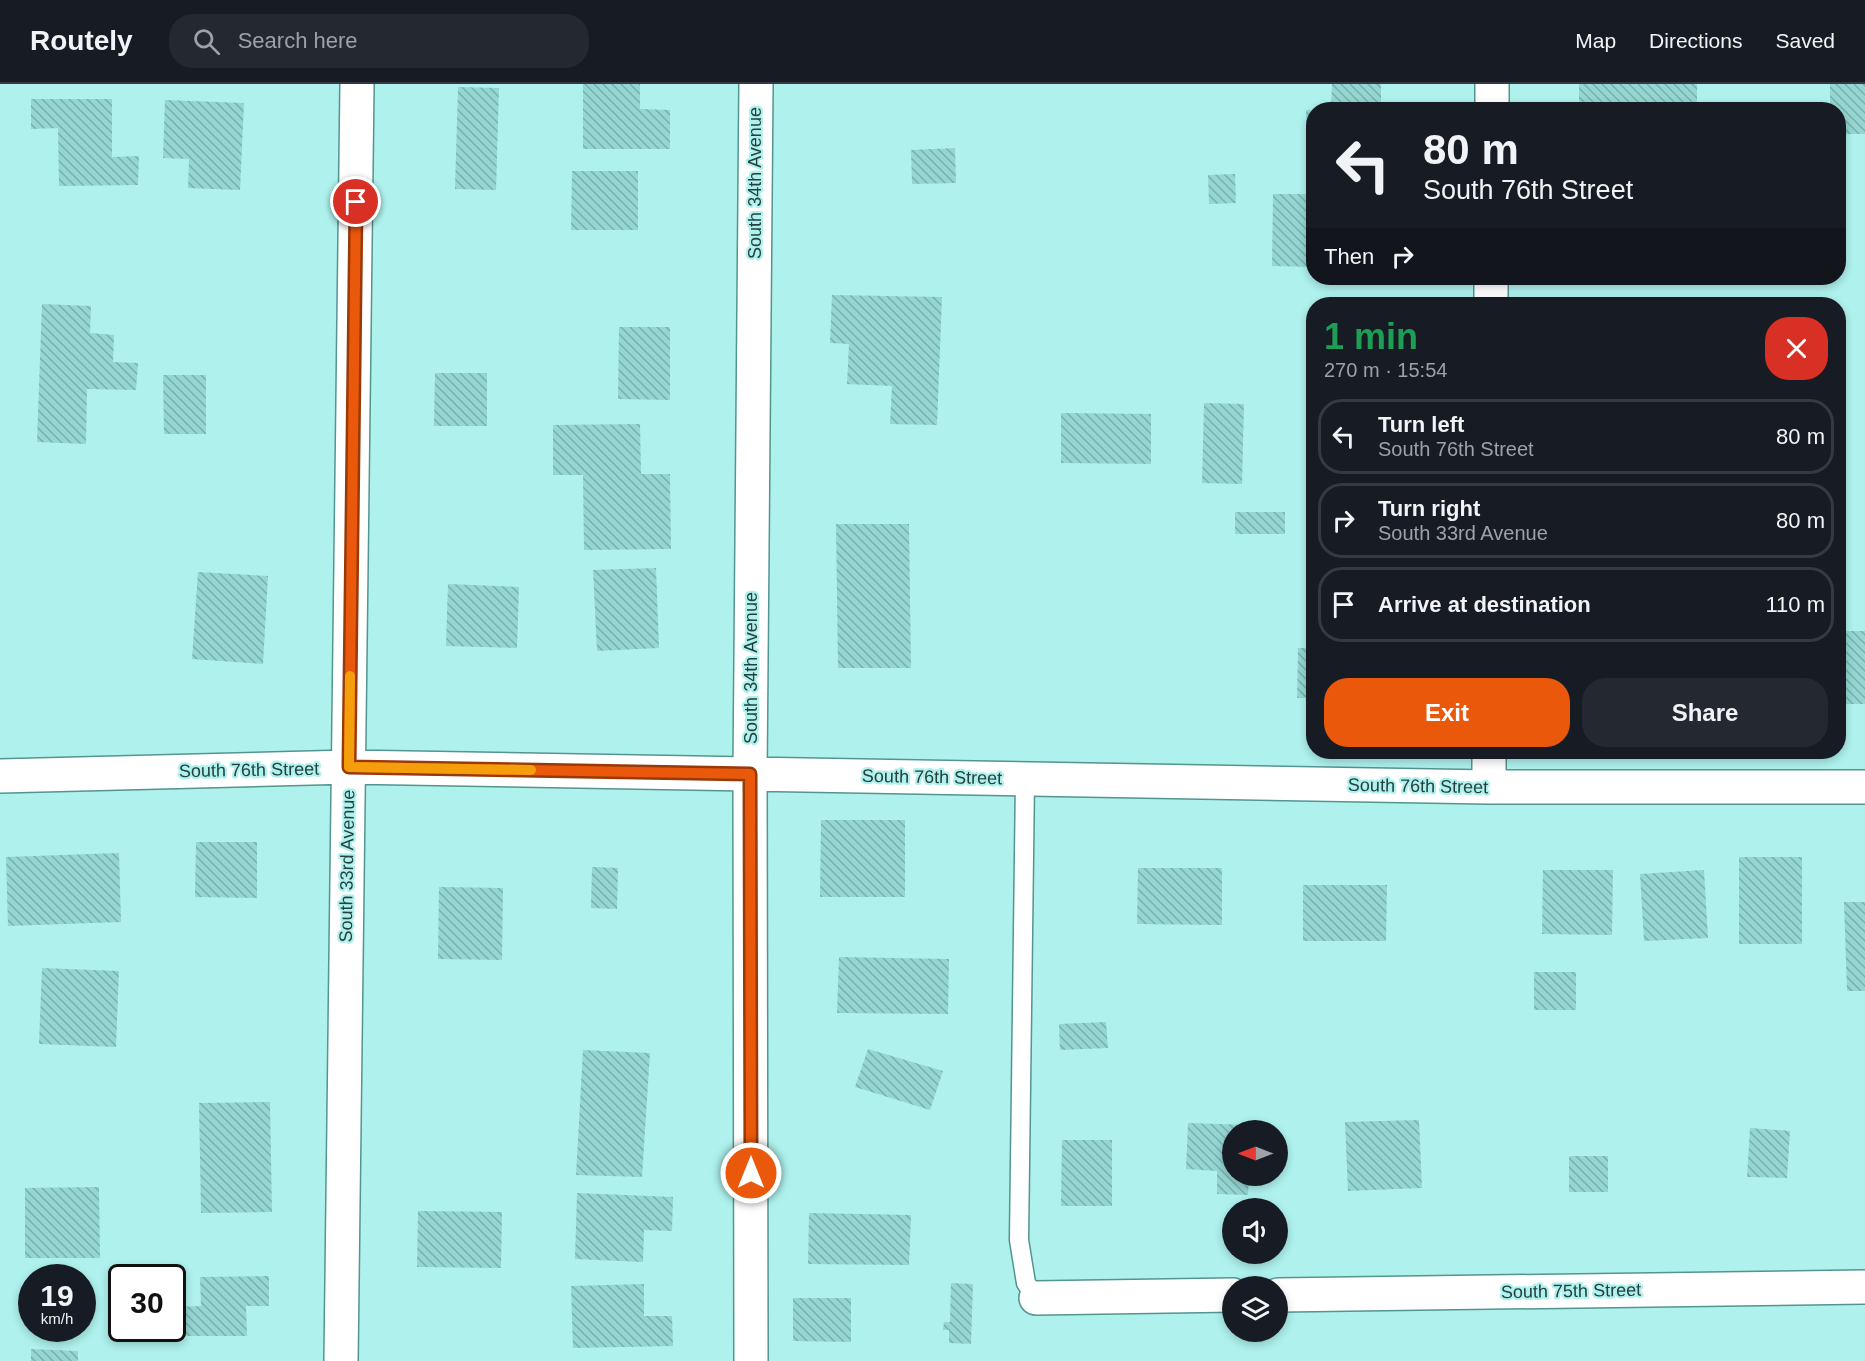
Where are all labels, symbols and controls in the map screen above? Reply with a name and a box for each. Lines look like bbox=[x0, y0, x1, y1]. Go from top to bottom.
search box bbox=[169, 14, 589, 68]
text: Routely bbox=[30, 25, 133, 56]
icon: search bbox=[190, 25, 223, 58]
text: Search here bbox=[238, 28, 358, 53]
text: Map bbox=[1575, 29, 1616, 52]
text: Directions bbox=[1649, 29, 1742, 52]
text: Saved bbox=[1775, 29, 1835, 52]
street label: South 34th Avenue bbox=[745, 107, 765, 259]
icon: left bbox=[1324, 126, 1402, 204]
text: 80 m bbox=[1423, 126, 1519, 173]
text: South 76th Street bbox=[1423, 175, 1633, 205]
pin bbox=[330, 176, 381, 227]
icon: arrive bbox=[339, 185, 372, 218]
icon: right bbox=[1386, 240, 1419, 273]
text: Then bbox=[1324, 244, 1374, 269]
text: 1 min bbox=[1324, 316, 1418, 357]
button: close bbox=[1765, 317, 1828, 380]
text: 270 m · 15:54 bbox=[1324, 359, 1447, 381]
text: Turn left bbox=[1378, 412, 1464, 437]
icon: left bbox=[1327, 420, 1360, 453]
text: 80 m bbox=[1776, 424, 1825, 449]
text: South 76th Street bbox=[1378, 438, 1534, 460]
text: Turn right bbox=[1378, 496, 1480, 521]
icon: right bbox=[1327, 504, 1360, 537]
text: 80 m bbox=[1776, 508, 1825, 533]
text: South 33rd Avenue bbox=[1378, 522, 1548, 544]
icon: arrive bbox=[1327, 588, 1360, 621]
street label: South 34th Avenue bbox=[741, 592, 761, 744]
text: Arrive at destination bbox=[1378, 592, 1591, 617]
text: 110 m bbox=[1765, 592, 1825, 617]
button: Exit bbox=[1324, 678, 1570, 747]
button: Share bbox=[1582, 678, 1828, 747]
street label: South 76th Street bbox=[179, 759, 319, 781]
street label: South 76th Street bbox=[862, 766, 1002, 788]
street label: South 76th Street bbox=[1348, 775, 1488, 797]
street label: South 33rd Avenue bbox=[336, 789, 358, 943]
north arrow bbox=[1222, 1120, 1288, 1186]
map controls bbox=[1222, 1120, 1288, 1342]
position arrow bbox=[719, 1141, 783, 1205]
button: sound bbox=[1222, 1198, 1288, 1264]
speed limit sign: 30 bbox=[108, 1264, 186, 1342]
button: layers bbox=[1222, 1276, 1288, 1342]
text: 19 bbox=[40, 1279, 74, 1312]
street label: South 75th Street bbox=[1501, 1280, 1641, 1302]
text: km/h bbox=[41, 1310, 73, 1327]

